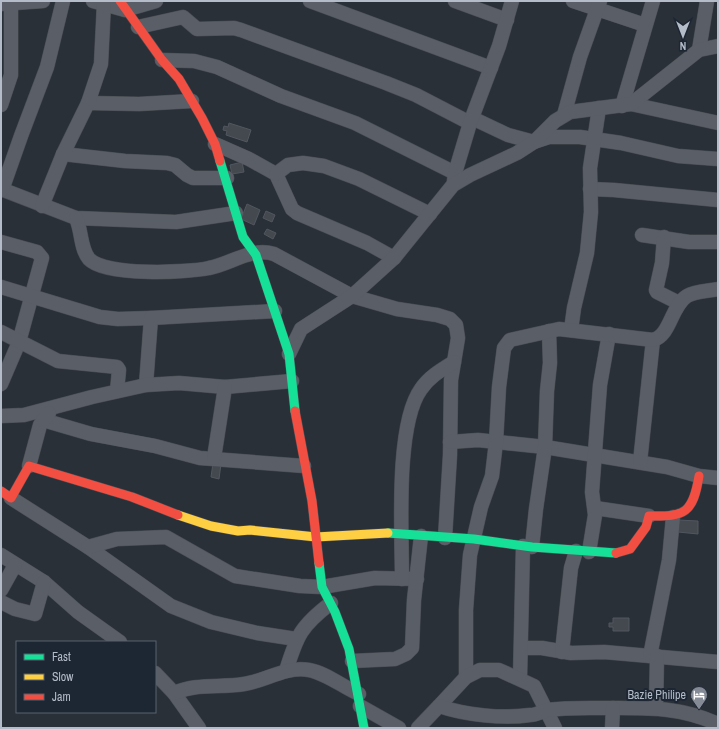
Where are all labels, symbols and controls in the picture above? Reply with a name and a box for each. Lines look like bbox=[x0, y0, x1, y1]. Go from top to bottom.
north arrow bbox=[663, 16, 703, 56]
text: N bbox=[680, 39, 686, 53]
legend bbox=[16, 641, 156, 713]
text: Fast bbox=[52, 649, 71, 665]
text: Slow bbox=[52, 669, 74, 685]
hotel icon: Bazie Philipe bbox=[689, 685, 709, 710]
place label: Bazie Philipe bbox=[627, 687, 686, 703]
text: Jam bbox=[52, 689, 71, 705]

